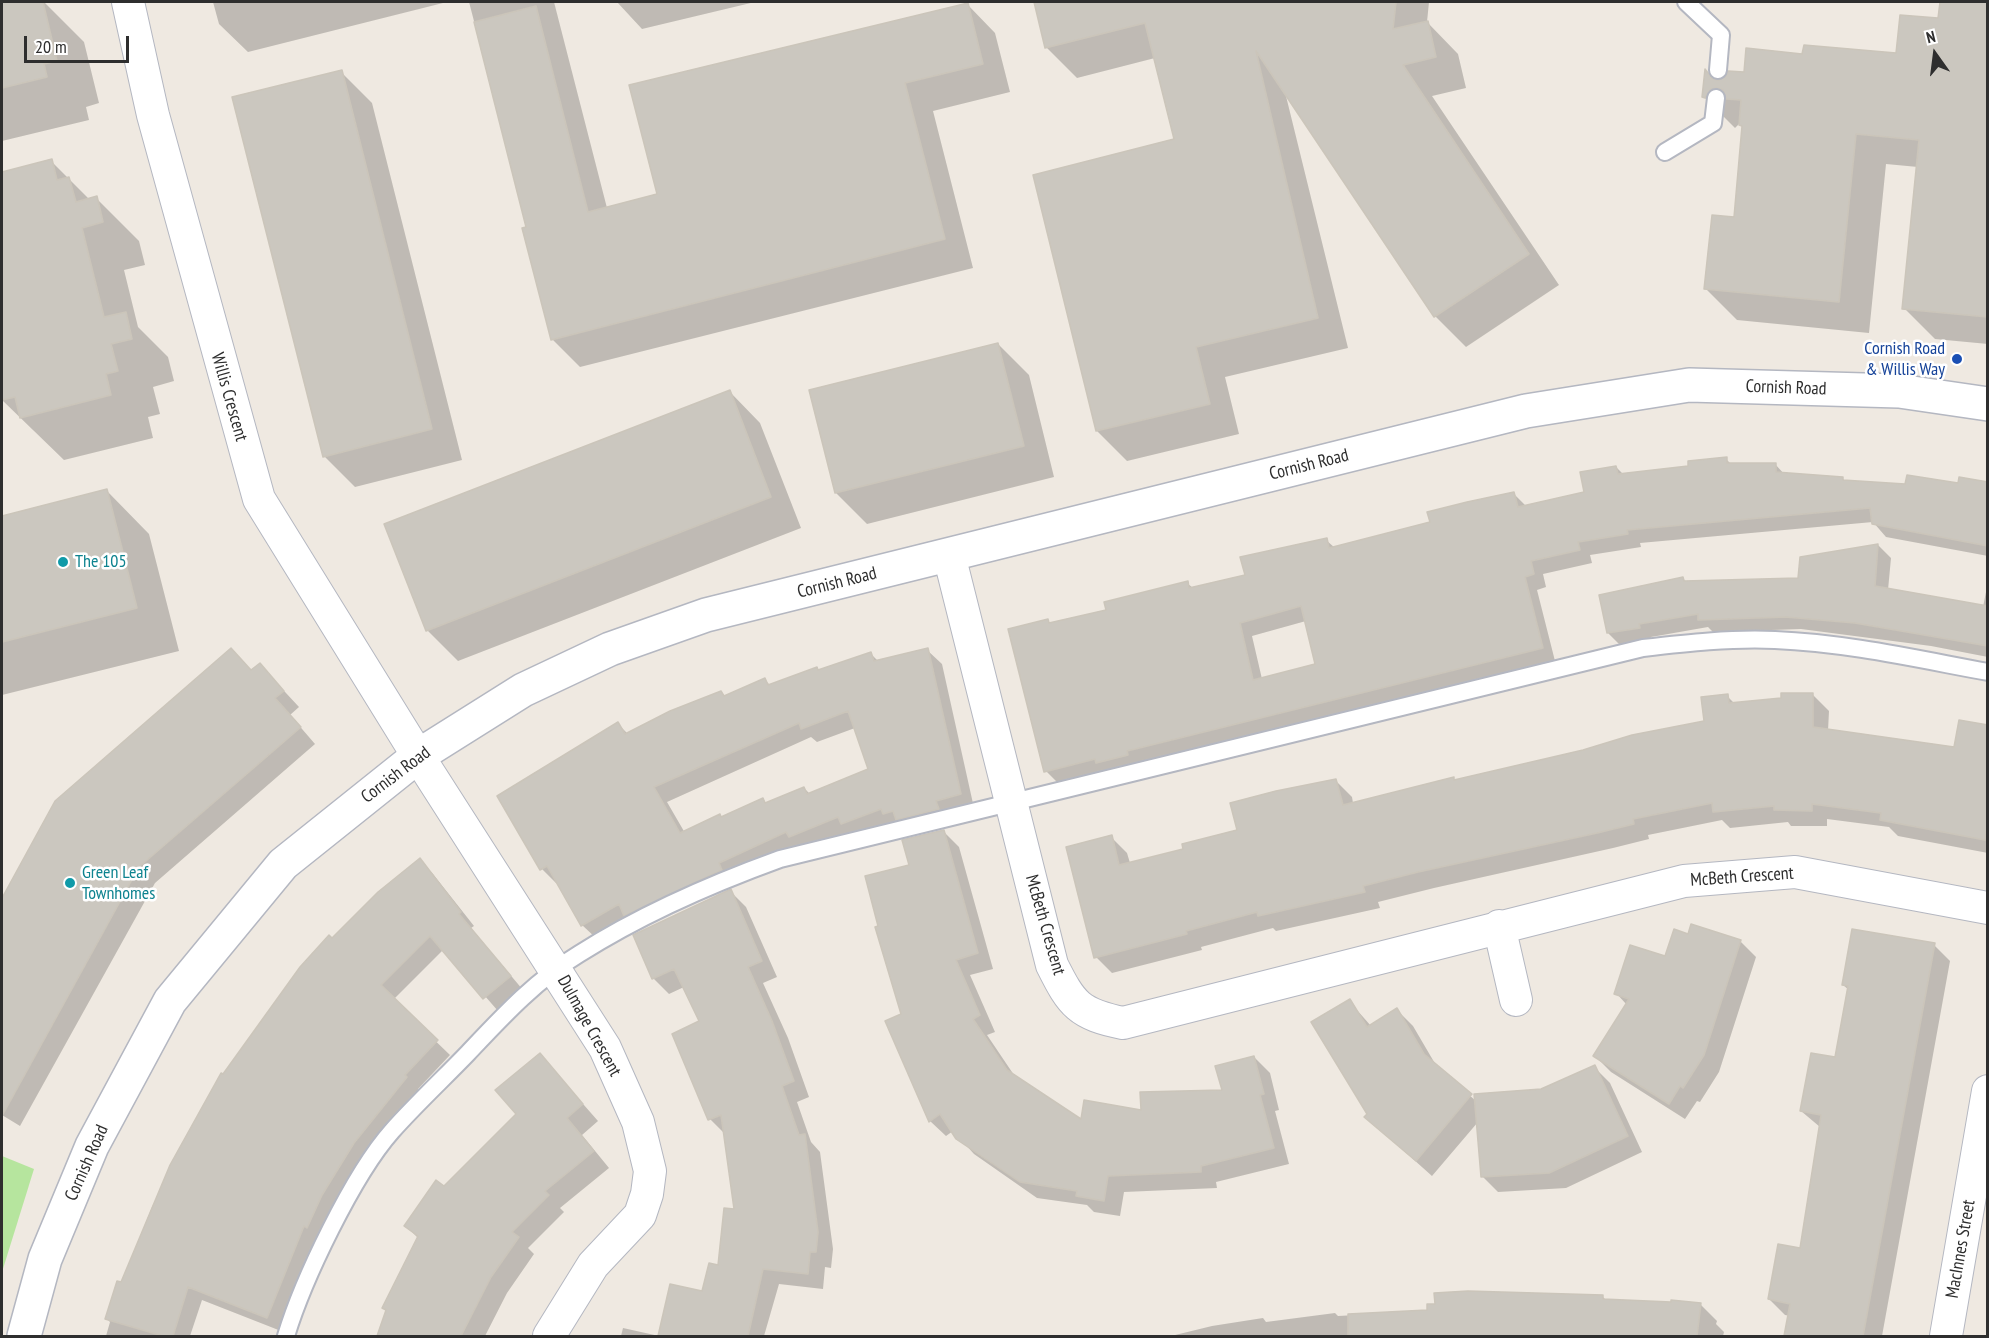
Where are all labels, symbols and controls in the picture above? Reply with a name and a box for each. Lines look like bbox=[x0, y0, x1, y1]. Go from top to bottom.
scale bar bbox=[27, 24, 132, 62]
north arrow bbox=[1905, 24, 1965, 84]
text: N bbox=[1924, 26, 1937, 47]
text: 20 m bbox=[35, 35, 67, 58]
place label: Cornish Road & Willis Way bbox=[1864, 338, 1945, 380]
street label: Willis Crescent bbox=[206, 350, 252, 444]
marker: Cornish Road & Willis Way bbox=[1950, 352, 1964, 366]
street label: Cornish Road bbox=[1745, 376, 1827, 400]
street label: Cornish Road bbox=[1267, 445, 1351, 485]
place label: The 105 bbox=[75, 551, 127, 573]
marker: The 105 bbox=[56, 555, 70, 569]
street label: Cornish Road bbox=[795, 563, 879, 603]
street label: Cornish Road bbox=[357, 742, 435, 808]
place label: Green Leaf Townhomes bbox=[82, 862, 155, 904]
street label: McBeth Crescent bbox=[1690, 863, 1794, 891]
street label: McBeth Crescent bbox=[1020, 872, 1070, 978]
marker: Green Leaf Townhomes bbox=[63, 876, 77, 890]
street label: Dulmage Crescent bbox=[552, 972, 626, 1080]
street label: Cornish Road bbox=[61, 1122, 113, 1204]
street label: MacInnes Street bbox=[1942, 1198, 1980, 1300]

